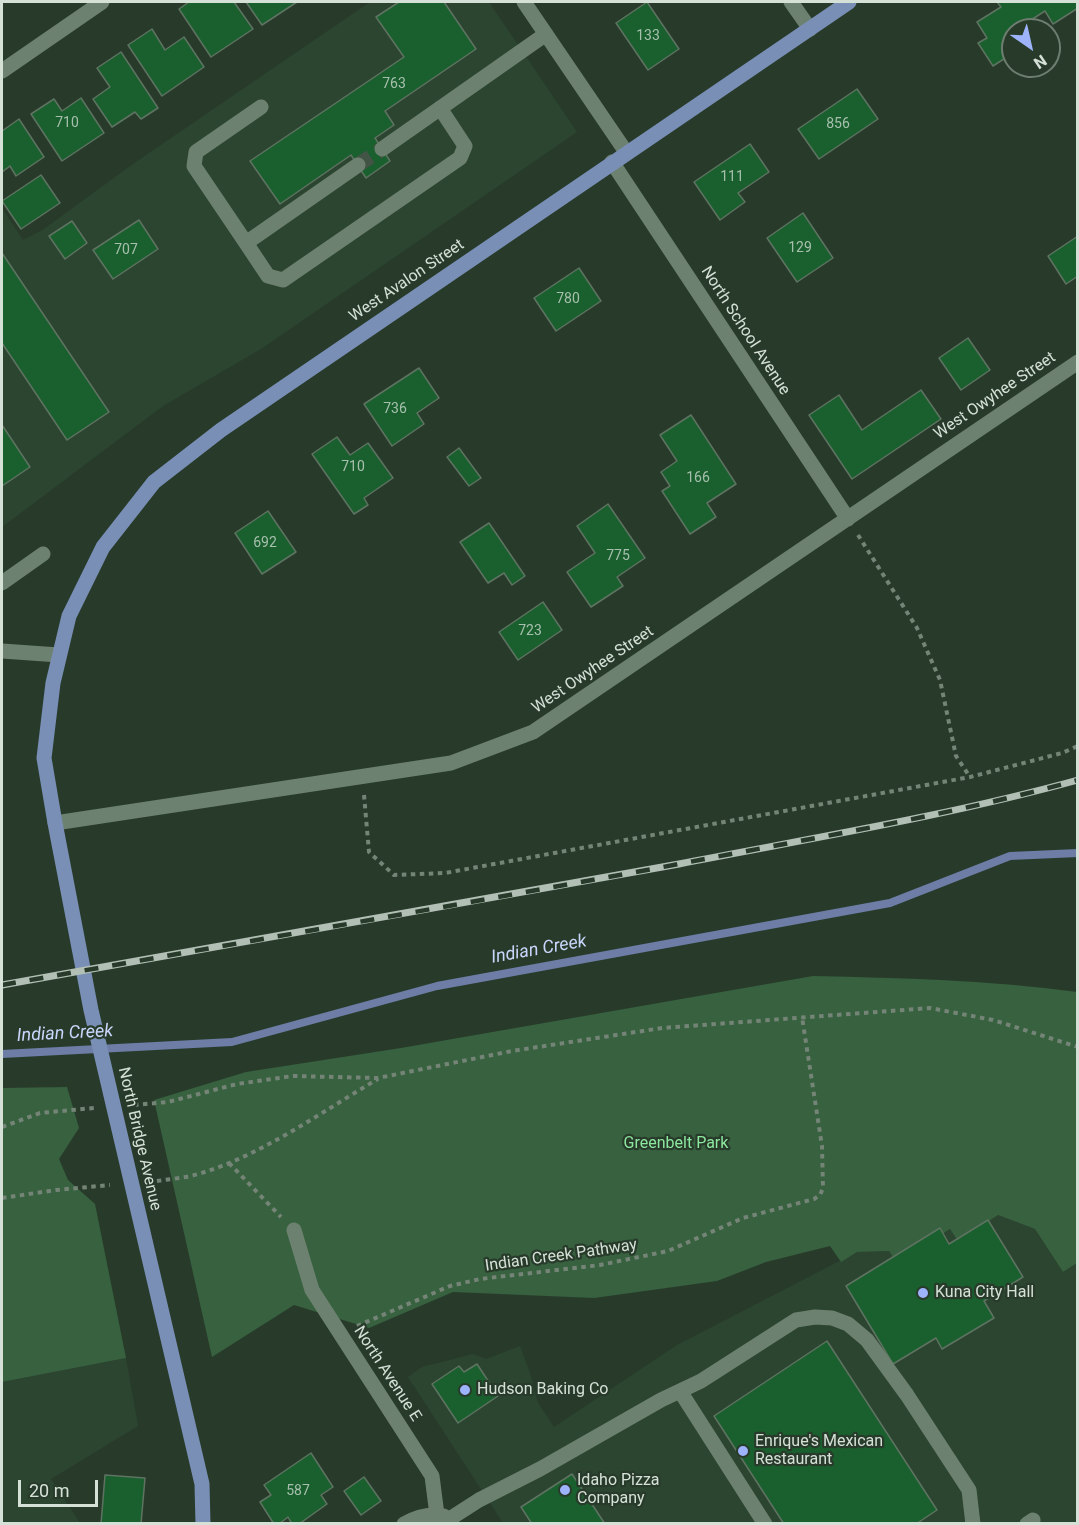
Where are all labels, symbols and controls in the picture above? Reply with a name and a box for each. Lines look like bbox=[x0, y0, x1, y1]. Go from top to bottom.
north arrow bbox=[1001, 18, 1061, 78]
house number: 133 bbox=[636, 28, 660, 44]
text: N bbox=[1030, 51, 1050, 73]
house number: 763 bbox=[382, 76, 406, 92]
house number: 710 bbox=[55, 115, 79, 131]
house number: 856 bbox=[826, 116, 850, 132]
house number: 111 bbox=[720, 169, 744, 185]
street label: West Avalon Street bbox=[346, 235, 468, 327]
house number: 129 bbox=[788, 240, 812, 256]
house number: 707 bbox=[114, 242, 138, 258]
street label: North School Avenue bbox=[696, 263, 794, 399]
house number: 780 bbox=[556, 291, 580, 307]
street label: West Owyhee Street bbox=[931, 348, 1059, 444]
house number: 736 bbox=[383, 401, 407, 417]
house number: 710 bbox=[341, 459, 365, 475]
house number: 166 bbox=[686, 470, 710, 486]
house number: 692 bbox=[253, 535, 277, 551]
house number: 775 bbox=[606, 548, 630, 564]
street label: West Owyhee Street bbox=[529, 622, 657, 718]
house number: 723 bbox=[518, 623, 542, 639]
water label: Indian Creek bbox=[490, 931, 588, 969]
water label: Indian Creek bbox=[16, 1021, 114, 1047]
street label: North Bridge Avenue bbox=[113, 1066, 165, 1212]
park label: Greenbelt Park bbox=[624, 1134, 728, 1154]
street label: Indian Creek Pathway bbox=[484, 1236, 638, 1276]
place label: Kuna City Hall bbox=[935, 1283, 1034, 1303]
marker: Kuna City Hall bbox=[916, 1286, 930, 1300]
street label: North Avenue E bbox=[349, 1323, 425, 1425]
place label: Hudson Baking Co bbox=[477, 1380, 608, 1400]
marker: Hudson Baking Co bbox=[458, 1383, 472, 1397]
place label: Enrique's Mexican Restaurant bbox=[755, 1432, 883, 1470]
marker: Enrique's Mexican Restaurant bbox=[736, 1444, 750, 1458]
scale bar bbox=[21, 1468, 100, 1506]
place label: Idaho Pizza Company bbox=[577, 1471, 660, 1509]
text: 20 m bbox=[29, 1480, 69, 1501]
house number: 587 bbox=[286, 1483, 310, 1499]
marker: Idaho Pizza Company bbox=[558, 1483, 572, 1497]

